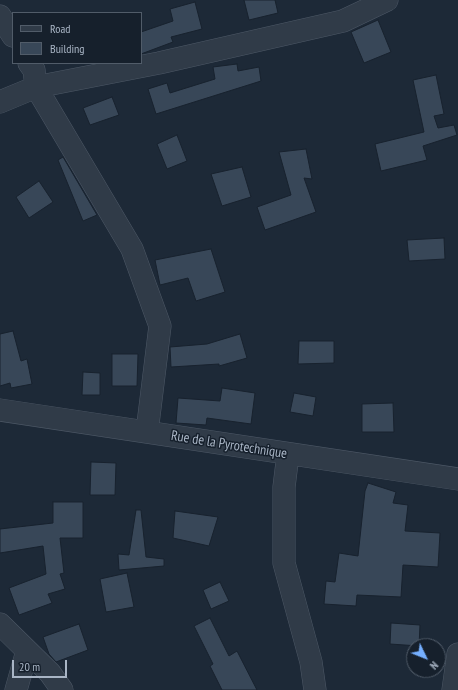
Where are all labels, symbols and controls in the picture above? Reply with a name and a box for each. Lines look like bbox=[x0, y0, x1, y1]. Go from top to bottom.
legend bbox=[12, 12, 142, 64]
text: Road bbox=[50, 21, 70, 36]
text: Building bbox=[50, 41, 85, 56]
street label: Rue de la Pyrotechnique bbox=[170, 428, 288, 462]
north arrow bbox=[406, 638, 446, 678]
scale bar bbox=[14, 652, 69, 678]
text: 20 m bbox=[19, 659, 40, 674]
text: N bbox=[427, 659, 441, 672]

